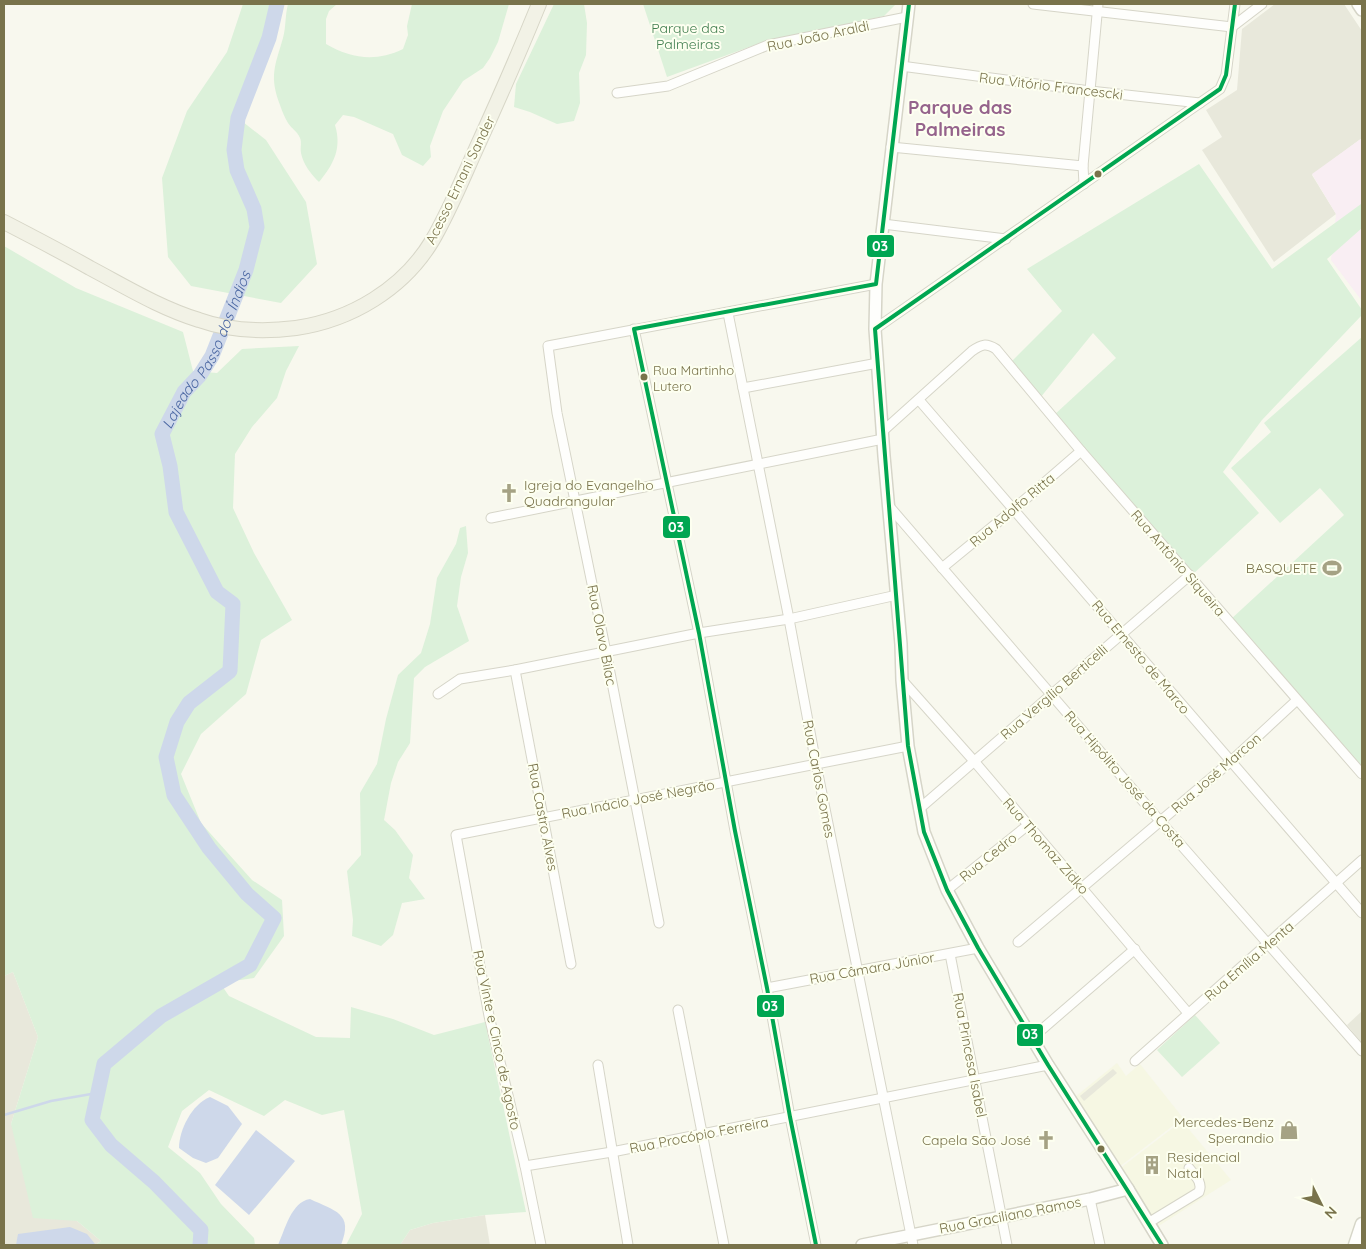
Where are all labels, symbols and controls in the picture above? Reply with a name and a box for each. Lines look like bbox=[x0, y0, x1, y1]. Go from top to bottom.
street label: Rua João Araldi bbox=[765, 16, 871, 56]
park label: Parque das Palmeiras bbox=[651, 19, 725, 53]
street label: Rua Vitório Francescki bbox=[978, 68, 1124, 104]
district label: Parque das Palmeiras bbox=[908, 95, 1012, 141]
street label: Acesso Ernani Sander bbox=[421, 112, 499, 247]
unlabelled marker bbox=[1093, 169, 1103, 179]
line badge: 03 bbox=[866, 234, 895, 258]
text: 03 bbox=[872, 237, 888, 255]
water label: Lajeado Passo dos Índios bbox=[157, 267, 255, 432]
place label: Rua Martinho Lutero bbox=[653, 362, 734, 394]
marker: Rua Martinho Lutero bbox=[639, 372, 649, 382]
street label: Rua Adolfo Ritta bbox=[966, 469, 1058, 551]
place label: Igreja do Evangelho Quadrangular bbox=[524, 476, 654, 510]
church icon: Igreja do Evangelho Quadrangular bbox=[498, 482, 520, 504]
street label: Rua Antônio Siqueira bbox=[1127, 506, 1229, 620]
line badge: 03 bbox=[662, 515, 691, 539]
text: 03 bbox=[668, 518, 684, 536]
sports icon: BASQUETE bbox=[1321, 557, 1343, 579]
place label: BASQUETE bbox=[1246, 559, 1317, 577]
street label: Rua Olavo Bilac bbox=[583, 583, 621, 687]
street label: Rua Ernesto de Marco bbox=[1088, 596, 1194, 718]
street label: Rua Vergílio Berticelli bbox=[997, 640, 1111, 744]
street label: Rua Hipólito José da Costa bbox=[1061, 707, 1189, 851]
street label: Rua Carlos Gomes bbox=[799, 718, 839, 840]
street label: Rua José Marcon bbox=[1167, 729, 1265, 817]
street label: Rua Castro Alves bbox=[524, 762, 562, 872]
street label: Rua Inácio José Negrão bbox=[560, 775, 716, 823]
street label: Rua Thomaz Zidko bbox=[999, 794, 1093, 898]
street label: Rua Cedro bbox=[956, 828, 1020, 886]
street label: Rua Emília Menta bbox=[1201, 917, 1297, 1005]
street label: Rua Vinte e Cinco de Agosto bbox=[469, 948, 525, 1132]
street label: Rua Câmara Júnior bbox=[808, 948, 937, 988]
street label: Rua Princesa Isabel bbox=[949, 991, 991, 1119]
line badge: 03 bbox=[756, 994, 785, 1018]
text: 03 bbox=[762, 997, 778, 1015]
line badge: 03 bbox=[1016, 1023, 1044, 1047]
text: 03 bbox=[1022, 1025, 1038, 1043]
street label: Rua Procópio Ferreira bbox=[628, 1113, 770, 1157]
place label: Mercedes-Benz Sperandio bbox=[1174, 1113, 1274, 1147]
shop icon: Mercedes-Benz Sperandio bbox=[1278, 1119, 1300, 1141]
church icon: Capela São José bbox=[1035, 1129, 1057, 1151]
place label: Capela São José bbox=[922, 1131, 1031, 1149]
unlabelled marker bbox=[1096, 1144, 1106, 1154]
place label: Residencial Natal bbox=[1167, 1148, 1240, 1182]
building icon: Residencial Natal bbox=[1141, 1154, 1163, 1176]
north arrow bbox=[1296, 1179, 1346, 1229]
street label: Rua Graciliano Ramos bbox=[938, 1192, 1082, 1238]
text: N bbox=[1321, 1203, 1341, 1223]

